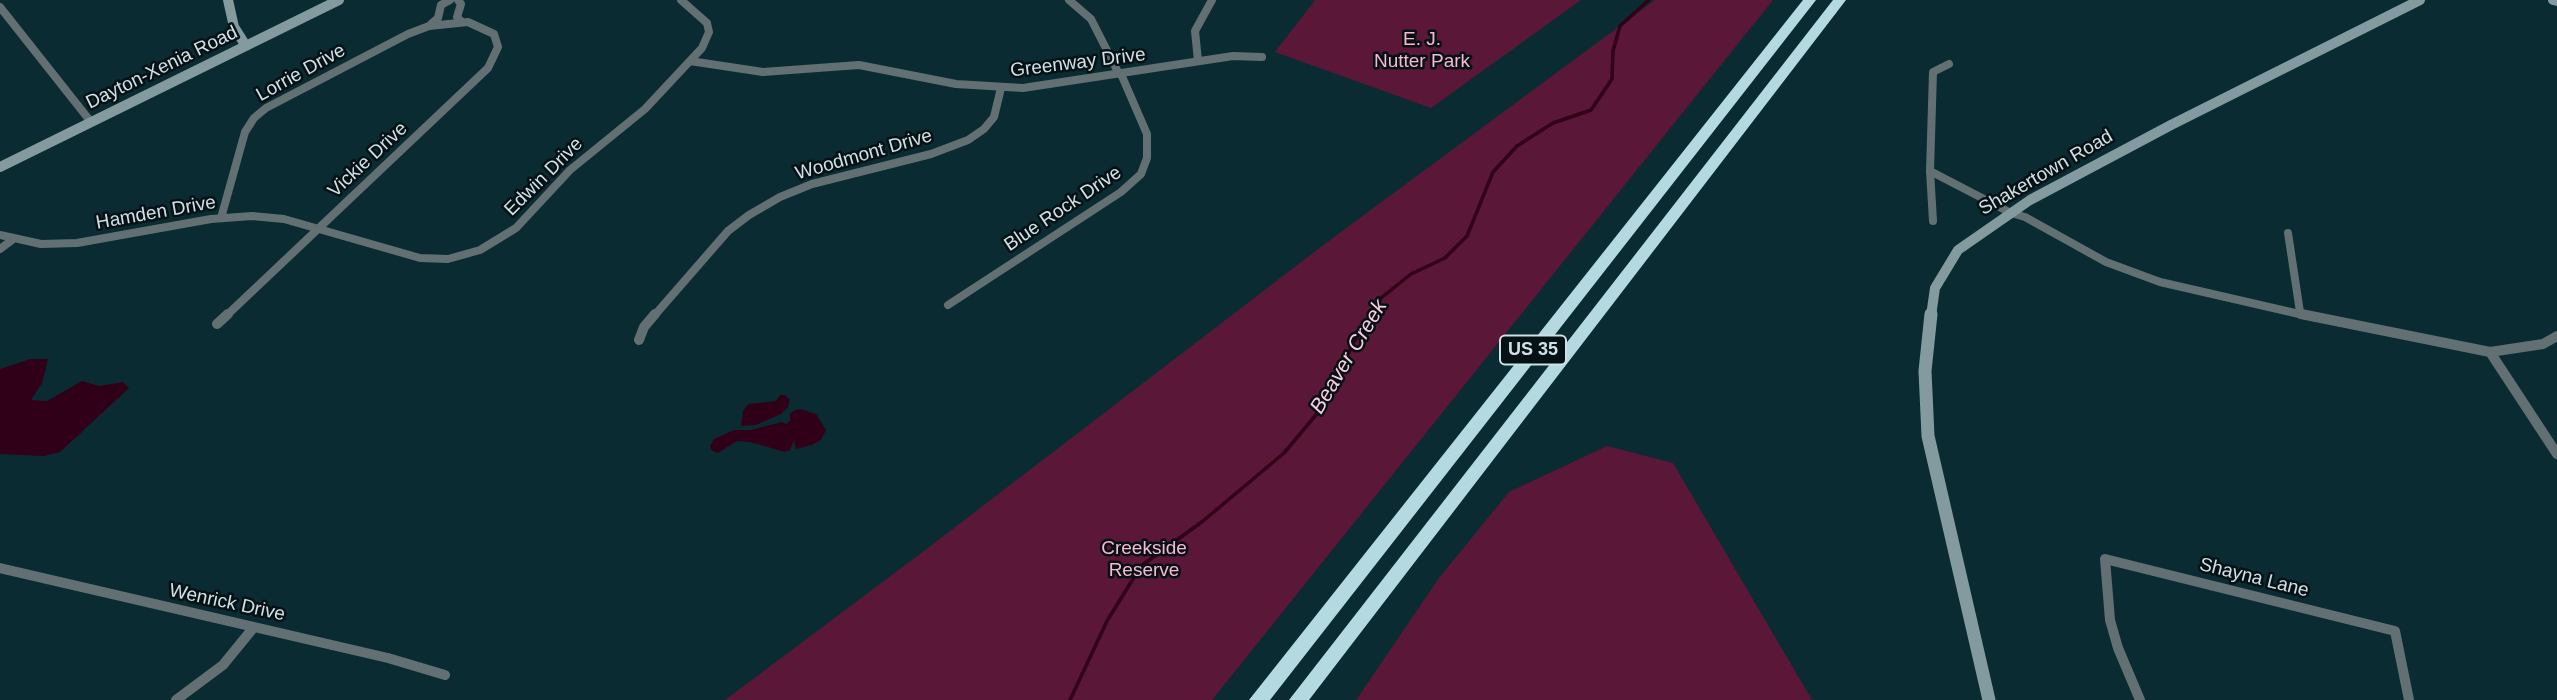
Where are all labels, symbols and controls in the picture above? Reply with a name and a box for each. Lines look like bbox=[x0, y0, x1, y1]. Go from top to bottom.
street label: Dayton-Xenia Road bbox=[82, 21, 242, 115]
park label: E. J. Nutter Park bbox=[1374, 29, 1470, 73]
street label: Lorrie Drive bbox=[253, 39, 349, 107]
street label: Greenway Drive bbox=[1009, 43, 1147, 83]
street label: Vickie Drive bbox=[324, 118, 412, 202]
street label: Woodmont Drive bbox=[793, 125, 935, 185]
street label: Shakertown Road bbox=[1975, 125, 2117, 221]
street label: Edwin Drive bbox=[500, 133, 588, 221]
street label: Blue Rock Drive bbox=[1000, 161, 1126, 257]
street label: Hamden Drive bbox=[94, 191, 218, 235]
water label: Beaver Creek bbox=[1305, 295, 1393, 419]
road number: US 35 bbox=[1500, 336, 1566, 364]
park label: Creekside Reserve bbox=[1101, 538, 1187, 582]
street label: Shayna Lane bbox=[2197, 553, 2311, 603]
street label: Wenrick Drive bbox=[167, 580, 287, 626]

